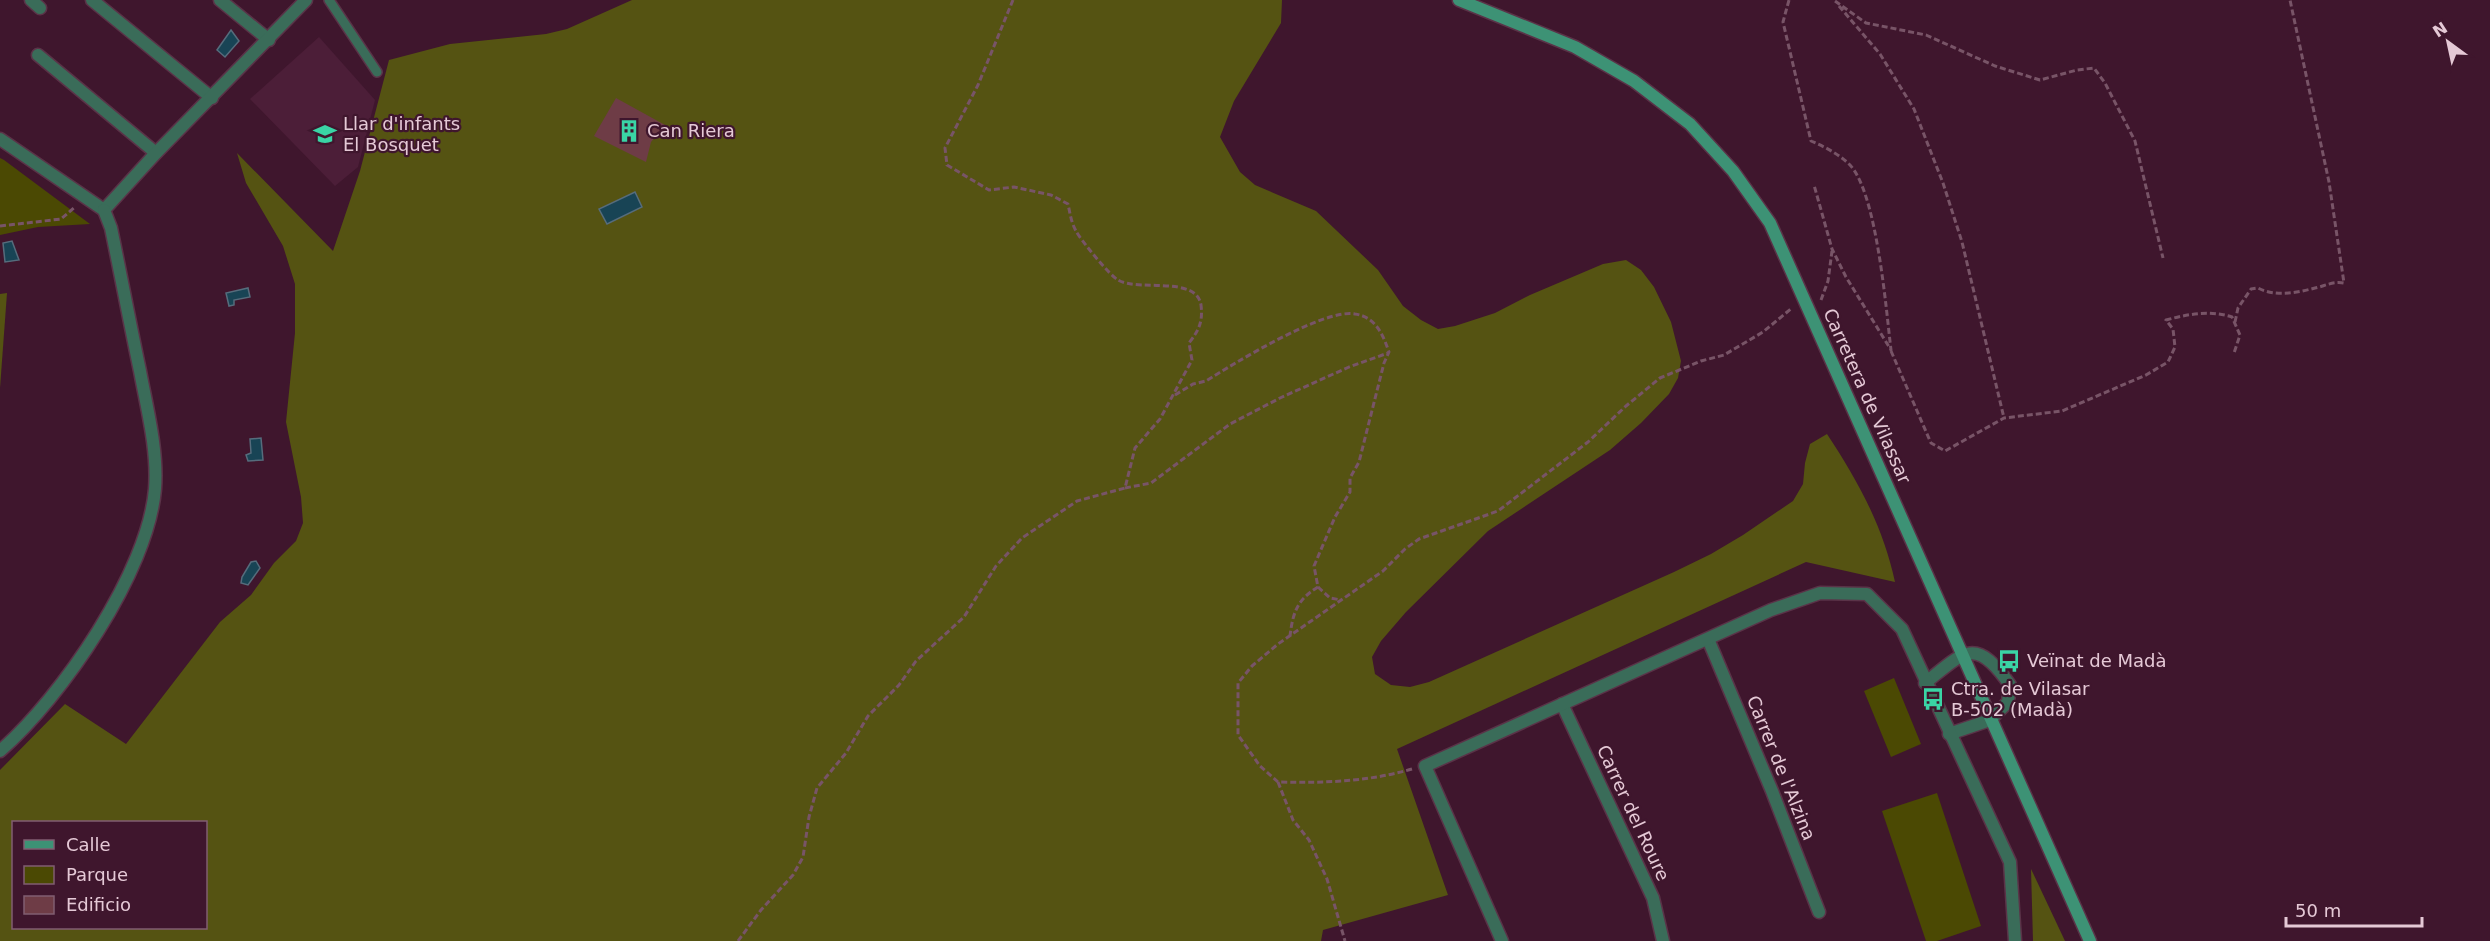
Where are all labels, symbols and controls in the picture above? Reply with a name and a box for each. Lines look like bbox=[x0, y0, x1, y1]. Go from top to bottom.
north arrow bbox=[2418, 12, 2478, 72]
text: N bbox=[2429, 18, 2451, 41]
place label: Llar d'infants El Bosquet bbox=[343, 113, 460, 155]
building icon: Can Riera bbox=[616, 118, 642, 144]
place label: Can Riera bbox=[647, 120, 735, 141]
school or university icon: Llar d'infants El Bosquet bbox=[312, 121, 338, 147]
street label: Carretera de Vilassar bbox=[1819, 305, 1916, 487]
bus stop icon: Veïnat de Madà bbox=[1996, 648, 2022, 674]
place label: Veïnat de Madà bbox=[2027, 650, 2166, 671]
place label: Ctra. de Vilasar B-502 (Madà) bbox=[1951, 678, 2090, 720]
bus stop icon: Ctra. de Vilasar B-502 (Madà) bbox=[1920, 686, 1946, 712]
street label: Carrer de l'Alzina bbox=[1743, 692, 1820, 843]
street label: Carrer del Roure bbox=[1593, 742, 1674, 884]
legend bbox=[12, 821, 207, 929]
text: Calle bbox=[66, 834, 111, 855]
text: Parque bbox=[66, 864, 128, 885]
scale bar bbox=[2286, 890, 2422, 928]
text: Edificio bbox=[66, 894, 131, 915]
text: 50 m bbox=[2295, 900, 2341, 921]

